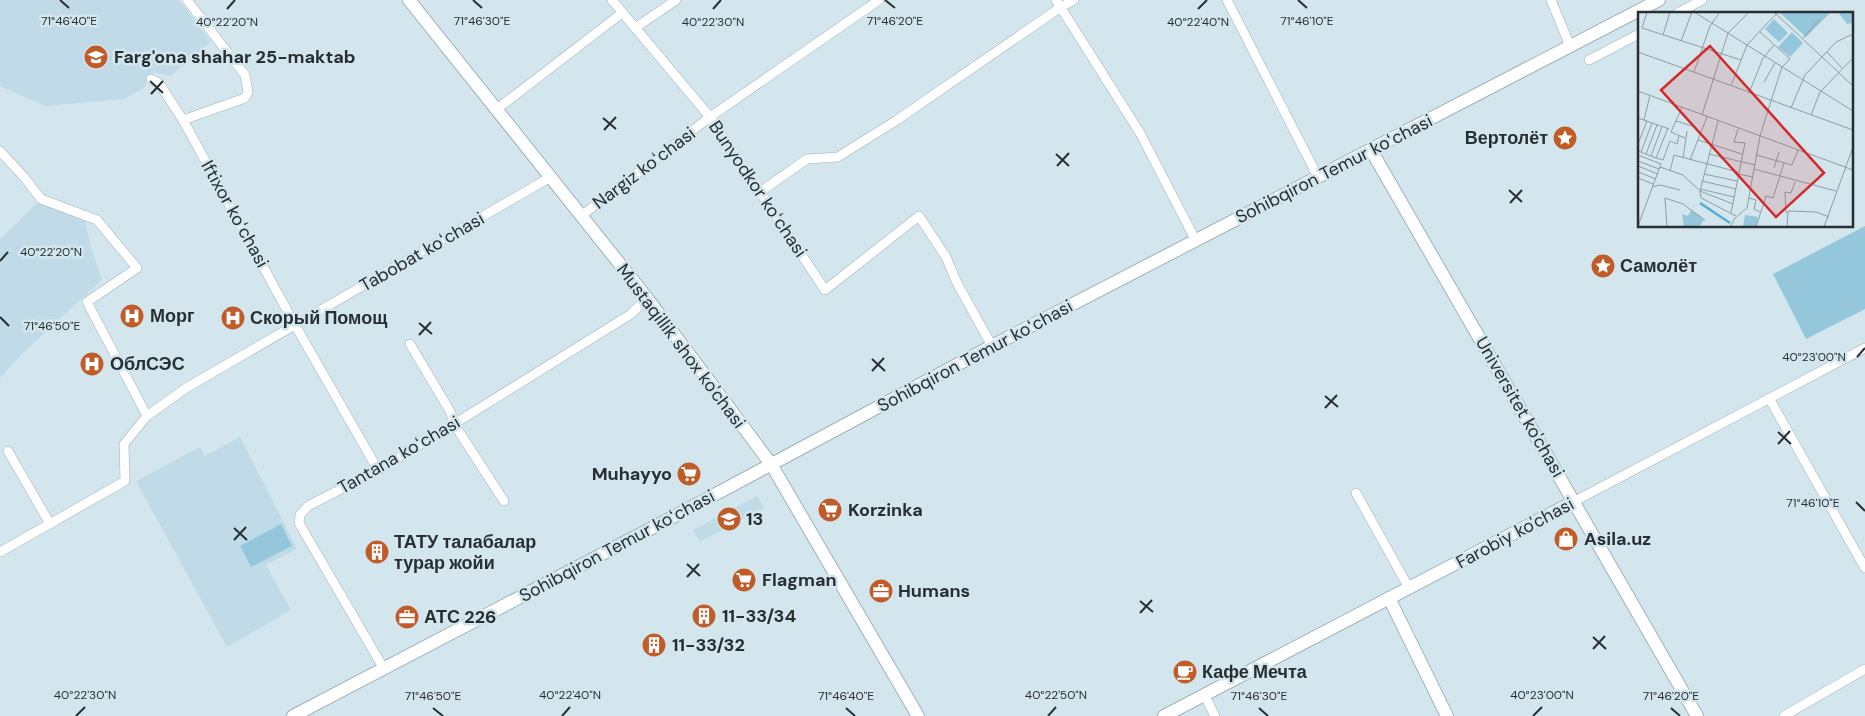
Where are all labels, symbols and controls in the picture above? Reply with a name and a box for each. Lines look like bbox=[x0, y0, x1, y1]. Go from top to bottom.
inset map bbox=[1638, 12, 1852, 228]
text: 71°46'40"E bbox=[41, 13, 97, 29]
text: 71°46'30"E bbox=[454, 13, 511, 29]
text: 71°46'20"E bbox=[867, 13, 923, 29]
text: 71°46'10"E bbox=[1280, 13, 1334, 29]
text: 40°22'20"N bbox=[196, 14, 258, 30]
text: 40°22'30"N bbox=[682, 14, 744, 30]
text: 40°22'40"N bbox=[1167, 14, 1229, 30]
school or university icon: Farg'ona shahar 25-maktab bbox=[83, 44, 109, 70]
place label: Farg'ona shahar 25-maktab bbox=[114, 45, 356, 69]
street label: Sohibqiron Temur koʻchasi bbox=[1231, 109, 1437, 229]
street label: Bunyodkor koʻchasi bbox=[703, 116, 813, 262]
street label: Nargiz koʻchasi bbox=[588, 121, 700, 215]
place icon: Вертолёт bbox=[1552, 125, 1578, 151]
place label: Вертолёт bbox=[1465, 126, 1548, 150]
street label: Iftixor koʻchasi bbox=[196, 156, 274, 272]
street label: Tabobat koʻchasi bbox=[355, 207, 489, 297]
text: 40°22'20"N bbox=[20, 244, 82, 260]
place icon: Самолёт bbox=[1590, 253, 1616, 279]
place label: Самолёт bbox=[1620, 254, 1697, 278]
street label: Mustaqillik shox ko'chasi bbox=[611, 259, 751, 433]
street label: Sohibqiron Temur koʻchasi bbox=[873, 294, 1077, 418]
hospital icon: Морг bbox=[119, 303, 145, 329]
place label: Морг bbox=[150, 304, 195, 328]
hospital icon: Скорый Помощ bbox=[220, 305, 246, 331]
place label: Скорый Помощ bbox=[250, 306, 388, 330]
text: 71°46'50"E bbox=[24, 318, 80, 334]
street label: Universitet ko'chasi bbox=[1470, 332, 1570, 482]
text: 40°23'00"N bbox=[1782, 349, 1846, 365]
hospital icon: ОблСЭС bbox=[79, 351, 105, 377]
place label: ОблСЭС bbox=[110, 352, 185, 376]
street label: Tantana koʻchasi bbox=[333, 410, 465, 500]
supermarket icon: Muhayyo bbox=[676, 461, 702, 487]
place label: Muhayyo bbox=[592, 462, 672, 486]
street label: Sohibqiron Temur koʻchasi bbox=[515, 484, 719, 608]
street label: Farobiy ko'chasi bbox=[1452, 492, 1578, 574]
text: 71°46'10"E bbox=[1786, 495, 1840, 511]
supermarket icon: Korzinka bbox=[817, 497, 843, 523]
place label: Korzinka bbox=[848, 498, 923, 522]
school or university icon: 13 bbox=[716, 506, 742, 532]
place label: 13 bbox=[746, 507, 763, 531]
shop icon: Asila.uz bbox=[1553, 526, 1579, 552]
place label: Asila.uz bbox=[1584, 527, 1651, 551]
place label: ТАТУ талабалар турар жойи bbox=[394, 530, 536, 575]
building icon: ТАТУ талабалар турар жойи bbox=[364, 539, 390, 565]
supermarket icon: Flagman bbox=[731, 567, 757, 593]
place label: Flagman bbox=[762, 568, 837, 592]
office icon: Humans bbox=[868, 578, 894, 604]
place label: Humans bbox=[898, 579, 970, 603]
building icon: 11-33/34 bbox=[691, 603, 717, 629]
office icon: АТС 226 bbox=[394, 604, 420, 630]
place label: 11-33/34 bbox=[722, 604, 796, 628]
place label: АТС 226 bbox=[424, 605, 497, 629]
building icon: 11-33/32 bbox=[641, 632, 667, 658]
place label: 11-33/32 bbox=[672, 633, 745, 657]
cafe icon: Кафе Мечта bbox=[1172, 659, 1198, 685]
place label: Кафе Мечта bbox=[1202, 660, 1308, 684]
text: 40°22'30"N bbox=[54, 687, 116, 703]
text: 40°22'40"N bbox=[539, 687, 601, 703]
text: 40°22'50"N bbox=[1025, 687, 1087, 703]
text: 40°23'00"N bbox=[1510, 687, 1574, 703]
text: 71°46'50"E bbox=[405, 688, 461, 704]
text: 71°46'40"E bbox=[818, 688, 874, 704]
text: 71°46'30"E bbox=[1231, 688, 1288, 704]
text: 71°46'20"E bbox=[1643, 688, 1699, 704]

